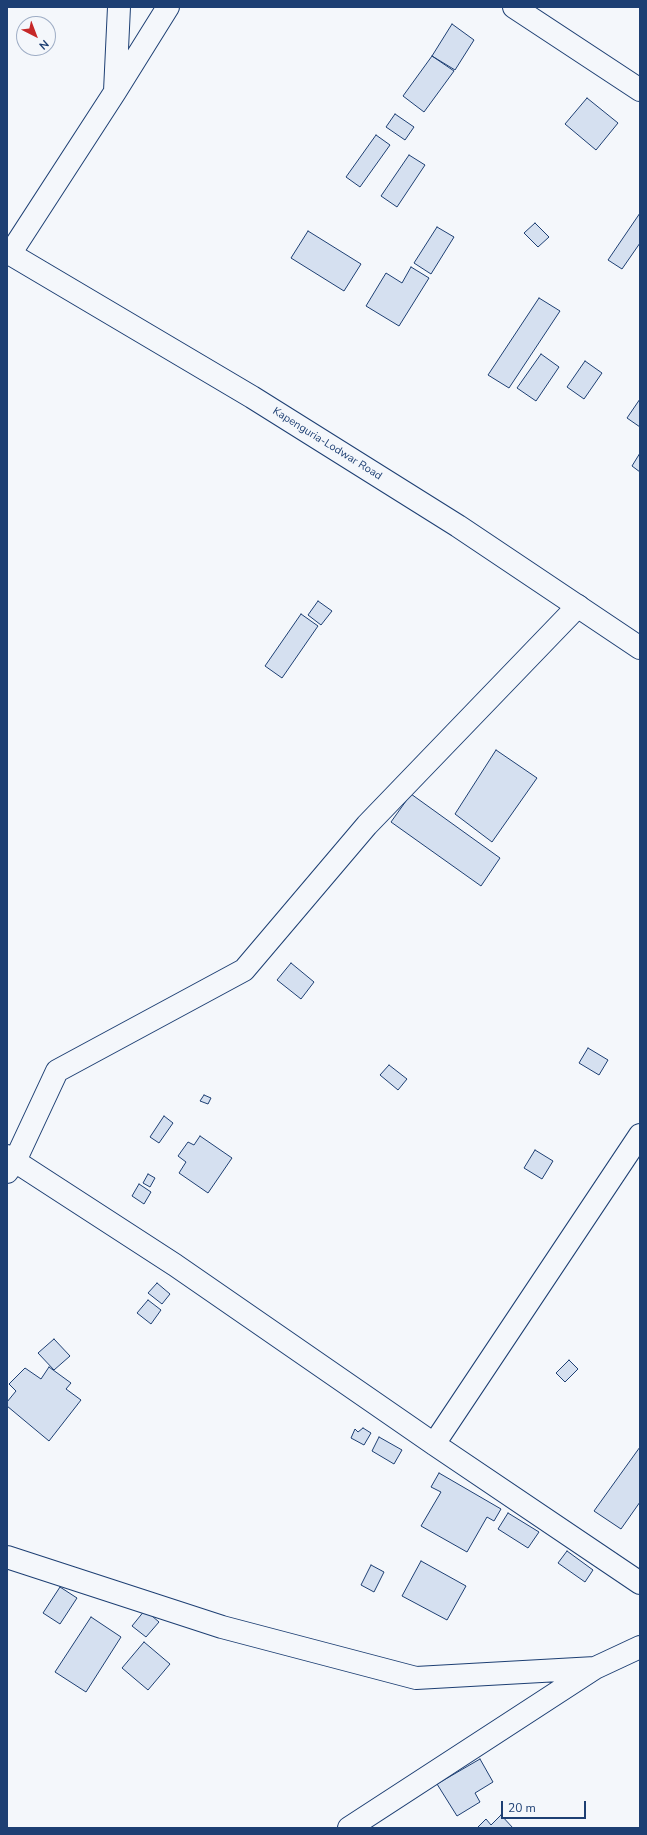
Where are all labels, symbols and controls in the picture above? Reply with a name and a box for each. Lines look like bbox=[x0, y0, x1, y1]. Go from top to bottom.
north arrow bbox=[16, 16, 56, 56]
text: N bbox=[36, 36, 52, 53]
street label: Kapenguria-Lodwar Road bbox=[270, 405, 384, 483]
scale bar bbox=[503, 1793, 588, 1819]
text: 20 m bbox=[508, 1800, 536, 1816]

